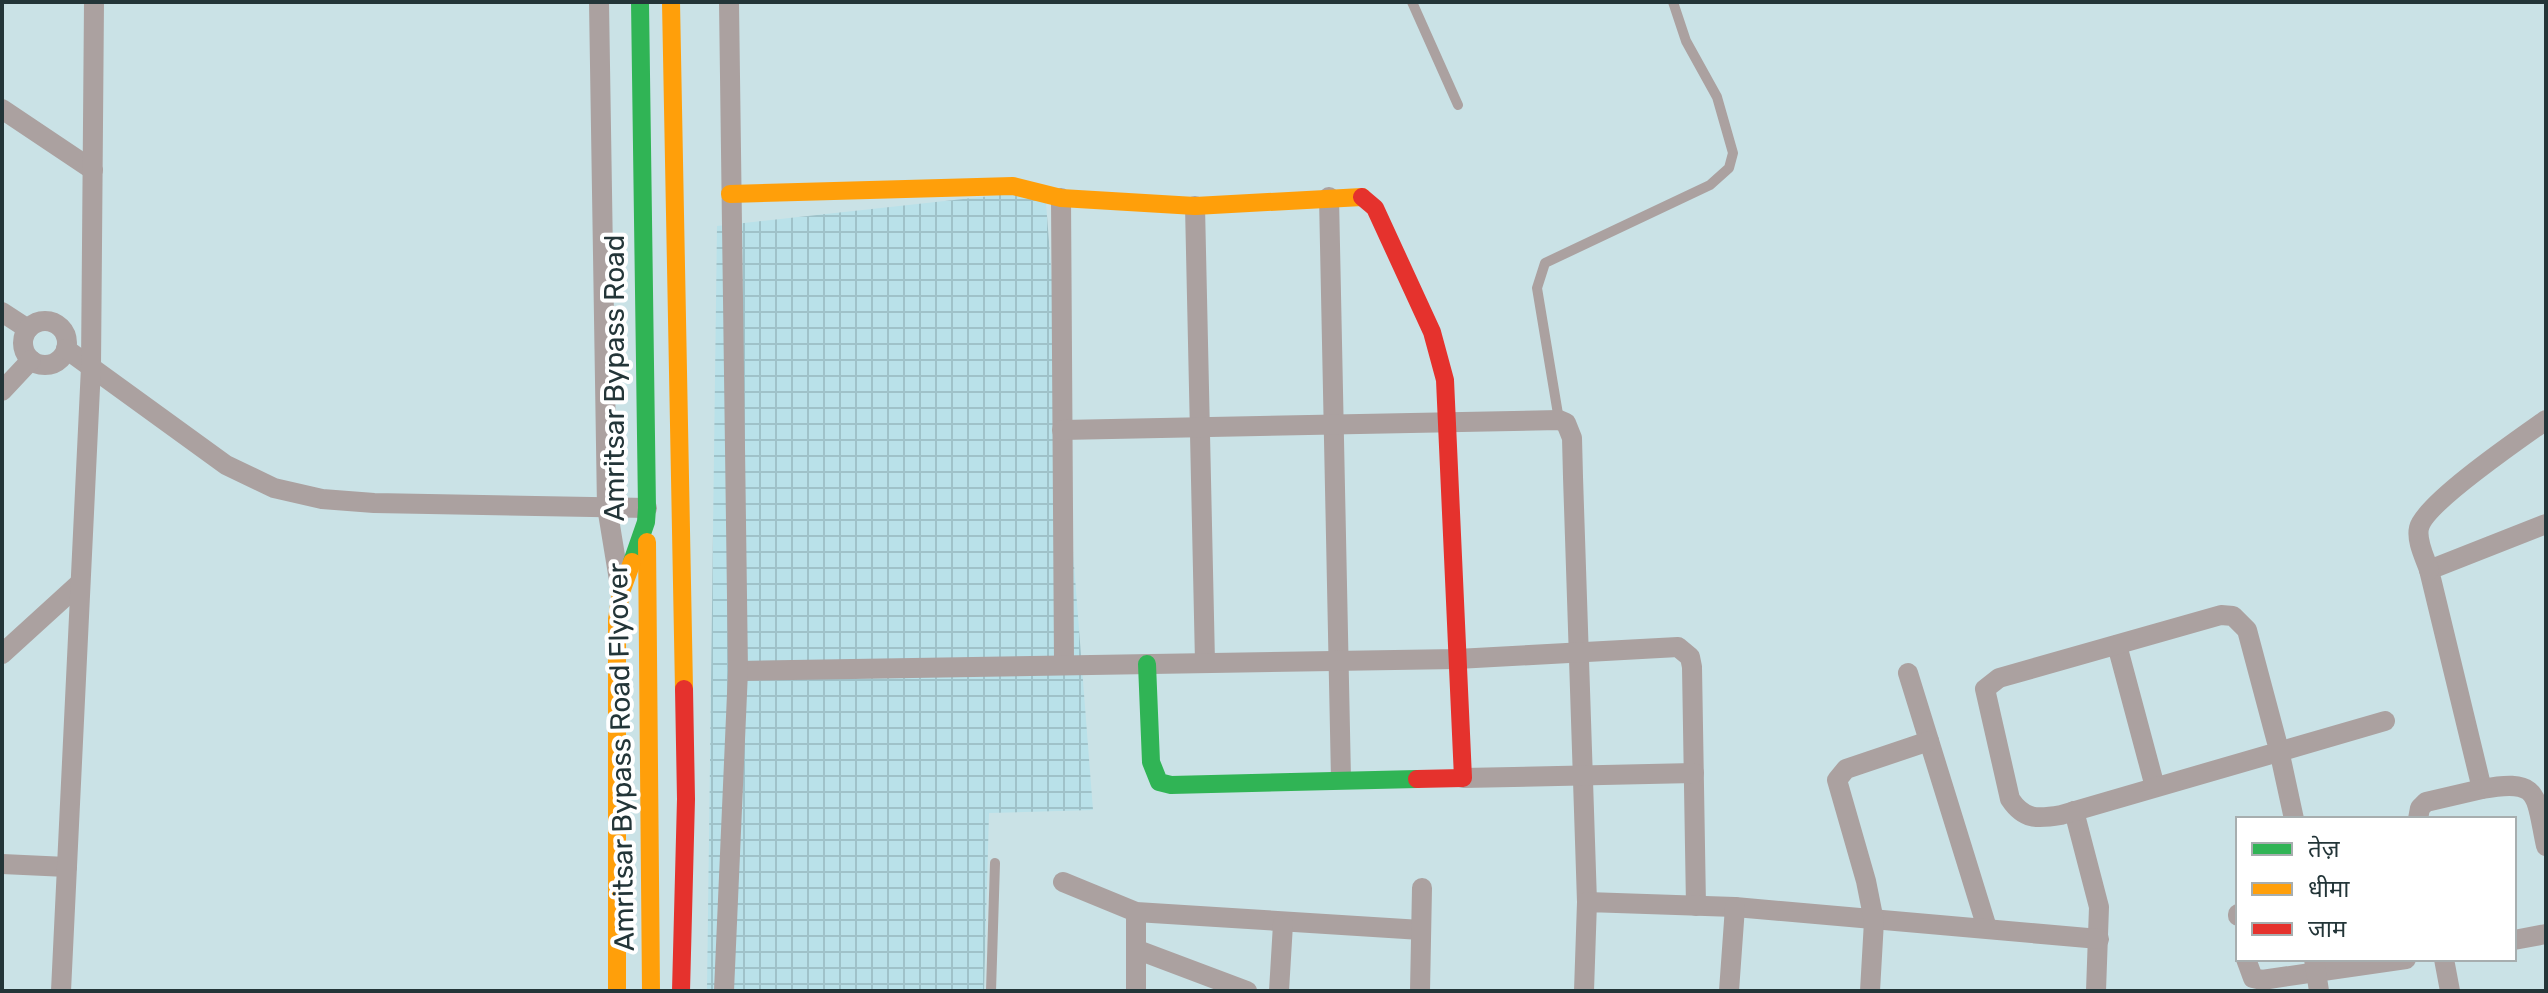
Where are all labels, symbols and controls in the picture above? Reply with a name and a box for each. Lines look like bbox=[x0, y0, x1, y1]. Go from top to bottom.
street label: Amritsar Bypass Road bbox=[598, 235, 631, 521]
street label: Amritsar Bypass Road Flyover bbox=[601, 562, 641, 952]
legend bbox=[2236, 817, 2516, 961]
text: तेज़ bbox=[2308, 835, 2341, 863]
text: धीमा bbox=[2308, 875, 2350, 903]
text: जाम bbox=[2308, 915, 2347, 943]

